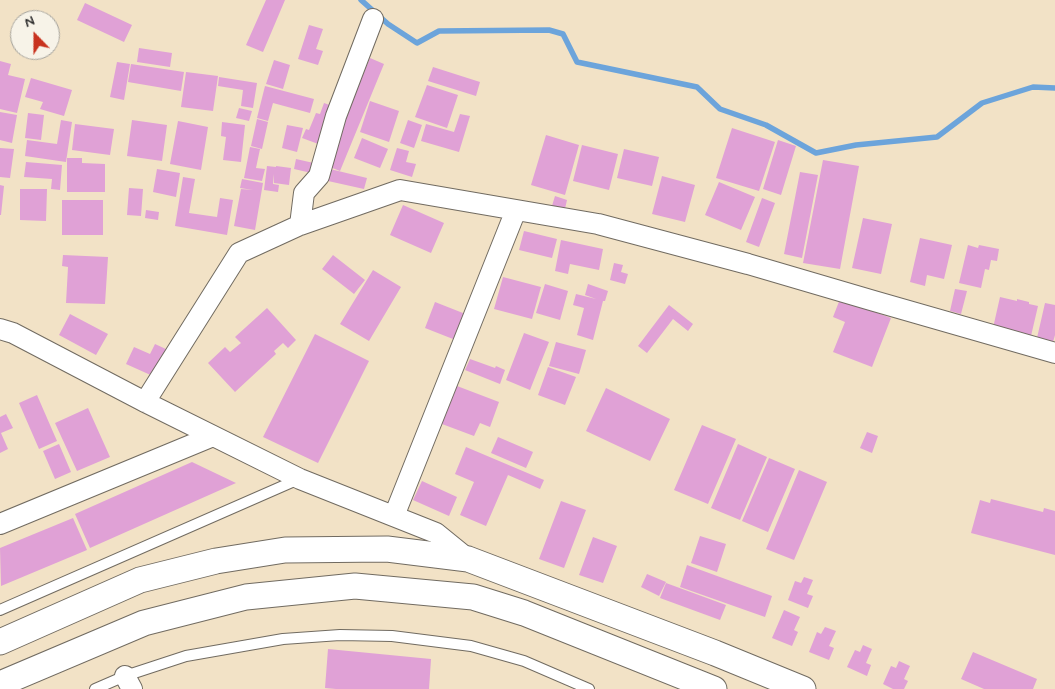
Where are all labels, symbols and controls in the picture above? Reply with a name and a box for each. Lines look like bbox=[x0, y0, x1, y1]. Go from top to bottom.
north arrow bbox=[10, 10, 60, 60]
text: N bbox=[22, 12, 37, 32]

